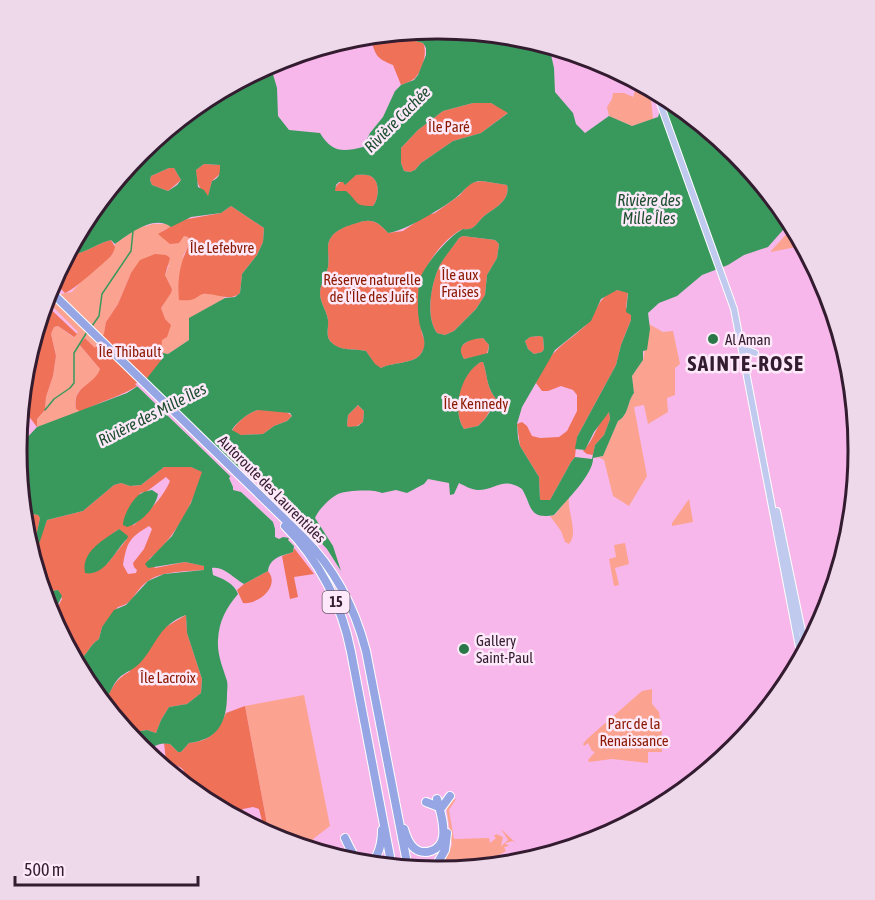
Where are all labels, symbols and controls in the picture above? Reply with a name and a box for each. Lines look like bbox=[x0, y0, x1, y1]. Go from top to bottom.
water label: Rivière Cachée bbox=[360, 82, 434, 156]
park label: Île Paré bbox=[428, 118, 470, 135]
water label: Rivière des Mille Îles bbox=[617, 191, 681, 227]
park label: Île Lefebvre bbox=[190, 239, 254, 256]
park label: Île aux Fraises bbox=[441, 266, 479, 300]
park label: Réserve naturelle de l'Île des Juifs bbox=[323, 271, 421, 305]
place label: Al Aman bbox=[725, 331, 771, 348]
marker: Al Aman bbox=[706, 332, 720, 346]
park label: Île Thibault bbox=[98, 343, 162, 360]
district label: SAINTE-ROSE bbox=[687, 351, 805, 375]
water label: Rivière des Mille Îles bbox=[95, 379, 209, 449]
park label: Île Kennedy bbox=[444, 395, 508, 412]
street label: Autoroute des Laurentides bbox=[215, 432, 329, 546]
road number: 15 bbox=[322, 591, 350, 613]
place label: Gallery Saint-Paul bbox=[476, 632, 533, 666]
marker: Gallery Saint-Paul bbox=[457, 642, 471, 656]
park label: Île Lacroix bbox=[140, 669, 196, 686]
park label: Parc de la Renaissance bbox=[599, 715, 669, 749]
scale bar bbox=[15, 849, 198, 887]
text: 500 m bbox=[24, 859, 65, 880]

